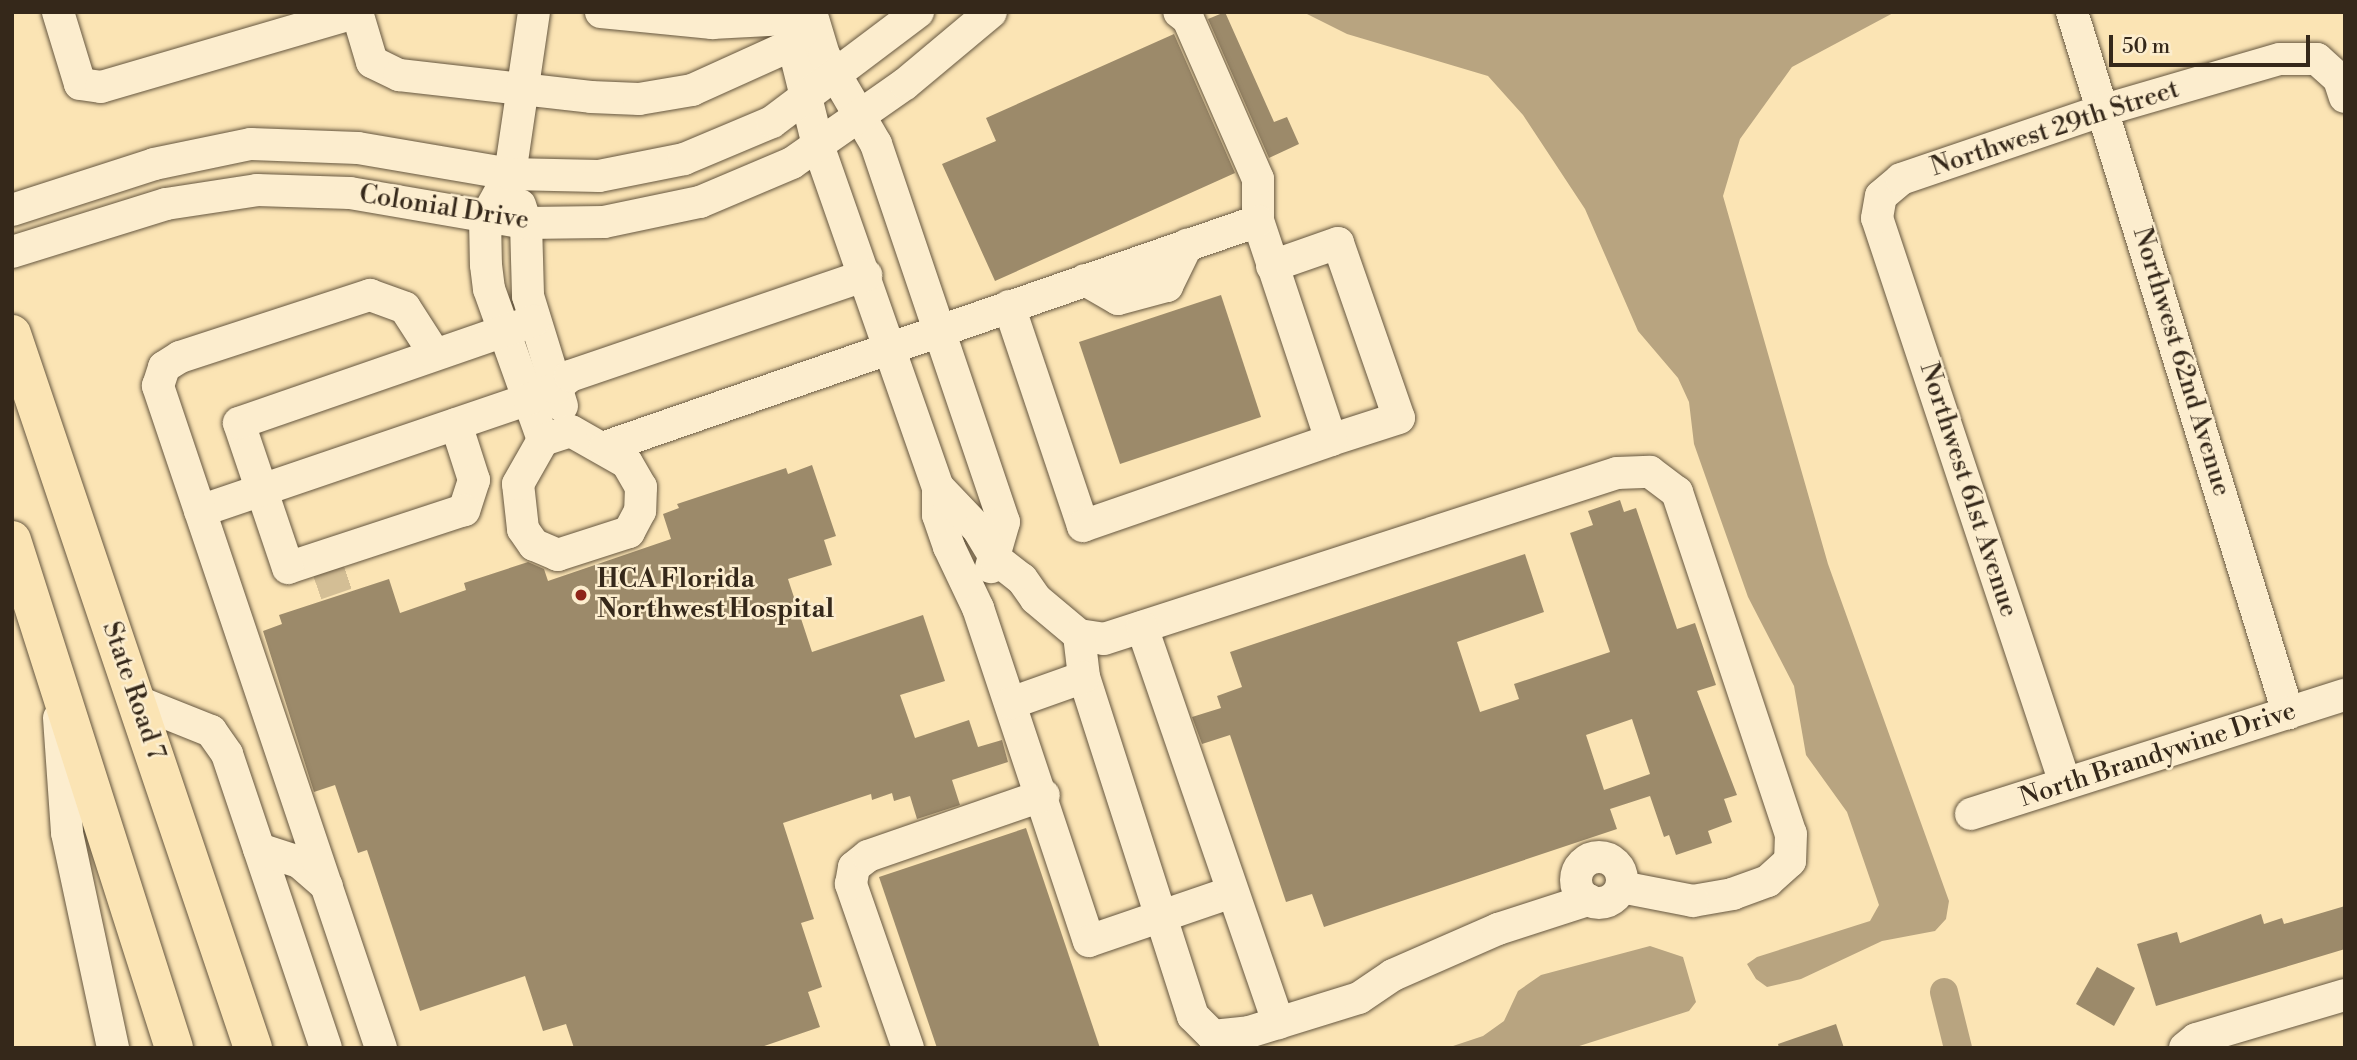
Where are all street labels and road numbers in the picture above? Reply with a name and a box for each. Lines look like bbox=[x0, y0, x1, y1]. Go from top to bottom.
street label: Northwest 29th Street bbox=[1927, 74, 2183, 184]
street label: Colonial Drive bbox=[357, 179, 531, 237]
street label: Northwest 62nd Avenue bbox=[2125, 224, 2237, 500]
street label: Northwest 61st Avenue bbox=[1912, 359, 2024, 621]
street label: State Road 7 bbox=[95, 618, 171, 764]
street label: North Brandywine Drive bbox=[2016, 696, 2300, 814]

